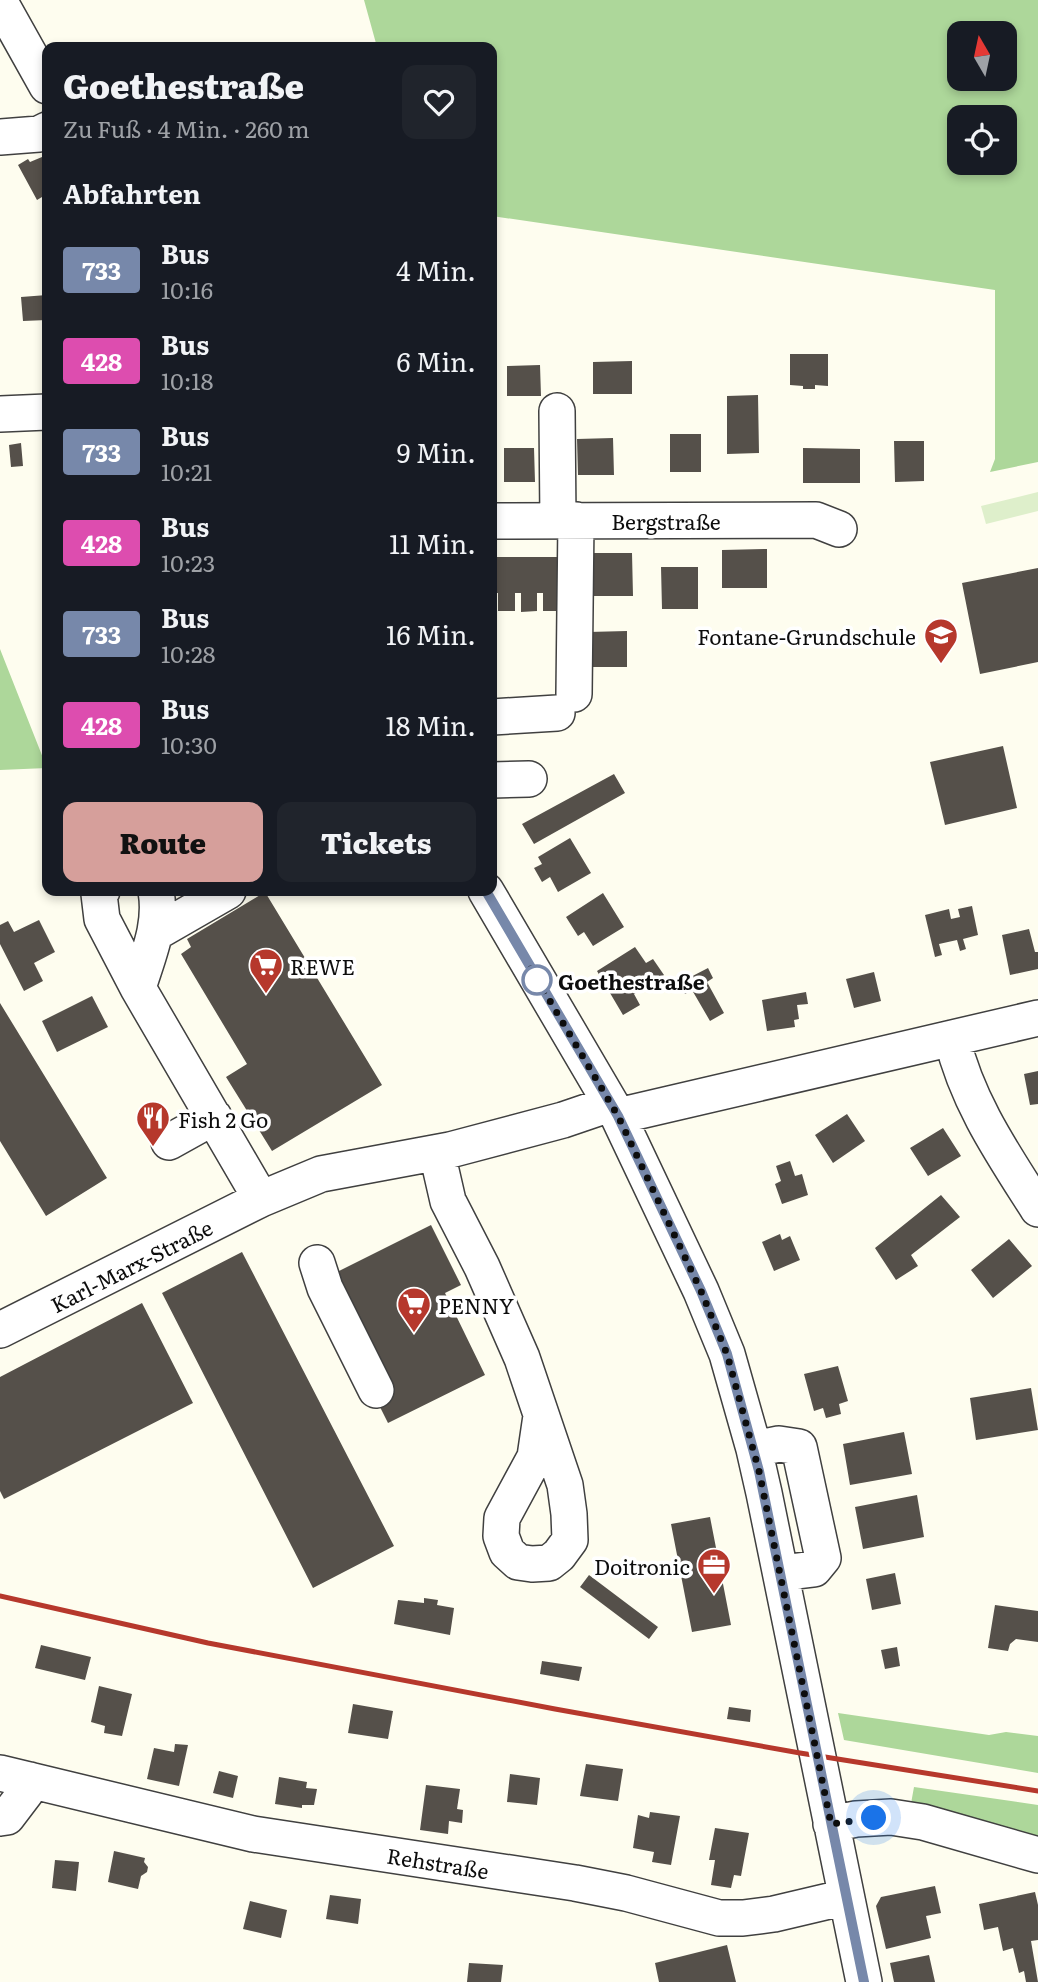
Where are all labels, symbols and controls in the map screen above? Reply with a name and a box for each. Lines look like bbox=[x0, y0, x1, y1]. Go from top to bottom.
north arrow bbox=[947, 21, 1017, 91]
map controls bbox=[947, 21, 1017, 175]
text: Goethestraße bbox=[63, 60, 304, 109]
button: heart bbox=[402, 65, 476, 139]
button: locate bbox=[947, 105, 1017, 175]
text: Zu Fuß · 4 Min. · 260 m bbox=[63, 111, 310, 145]
text: Abfahrten bbox=[63, 173, 201, 212]
text: Bus bbox=[161, 233, 209, 272]
text: 4 Min. bbox=[396, 250, 476, 289]
text: 733 bbox=[82, 252, 121, 287]
text: 10:16 bbox=[161, 272, 213, 306]
text: Bus bbox=[161, 324, 209, 363]
text: 6 Min. bbox=[396, 341, 476, 380]
text: 428 bbox=[81, 343, 122, 378]
text: 10:18 bbox=[161, 363, 213, 397]
text: Bus bbox=[161, 415, 209, 454]
text: 9 Min. bbox=[397, 432, 476, 471]
text: 733 bbox=[82, 434, 121, 469]
text: 10:21 bbox=[161, 454, 212, 488]
street label: Bergstraße bbox=[611, 505, 721, 536]
text: Bus bbox=[161, 506, 209, 545]
text: 11 Min. bbox=[389, 523, 476, 562]
text: 428 bbox=[81, 525, 122, 560]
text: 10:23 bbox=[161, 545, 215, 579]
text: Bus bbox=[161, 597, 209, 636]
text: 16 Min. bbox=[386, 614, 476, 653]
text: 733 bbox=[82, 616, 121, 651]
school or university icon: Fontane-Grundschule bbox=[922, 616, 960, 665]
place label: Fontane-Grundschule bbox=[697, 620, 916, 651]
text: 10:28 bbox=[161, 636, 215, 670]
text: Bus bbox=[161, 688, 209, 727]
text: 18 Min. bbox=[386, 705, 476, 744]
text: 428 bbox=[81, 707, 122, 742]
text: 10:30 bbox=[161, 727, 217, 761]
button: Route bbox=[63, 802, 263, 882]
button: Tickets bbox=[277, 802, 476, 882]
supermarket icon: REWE bbox=[247, 946, 285, 995]
place label: REWE bbox=[290, 950, 355, 981]
marker: Goethestraße bbox=[522, 965, 552, 995]
place label: Goethestraße bbox=[558, 965, 705, 996]
restaurant icon: Fish 2 Go bbox=[134, 1099, 172, 1148]
place label: Fish 2 Go bbox=[178, 1103, 268, 1134]
street label: Karl-Marx-Straße bbox=[45, 1211, 217, 1319]
supermarket icon: PENNY bbox=[395, 1285, 433, 1334]
place label: PENNY bbox=[438, 1289, 514, 1320]
office icon: Doitronic bbox=[695, 1546, 733, 1595]
place label: Doitronic bbox=[594, 1550, 690, 1581]
your location bbox=[856, 1800, 891, 1835]
street label: Rehstraße bbox=[385, 1839, 491, 1885]

